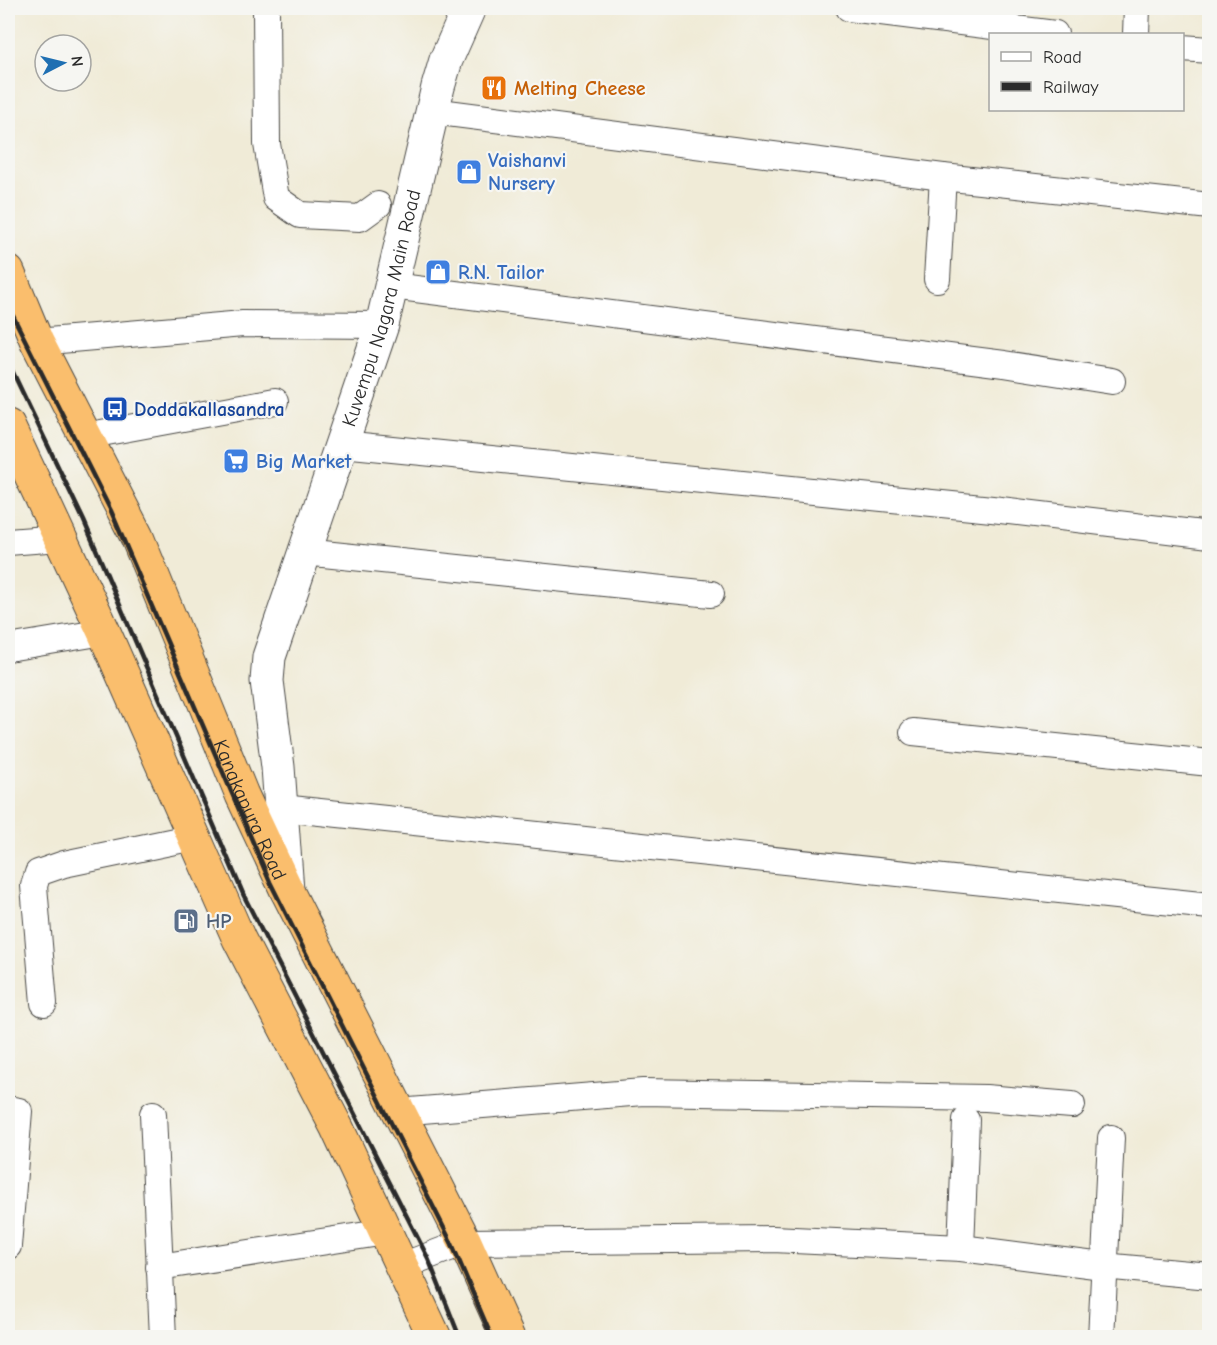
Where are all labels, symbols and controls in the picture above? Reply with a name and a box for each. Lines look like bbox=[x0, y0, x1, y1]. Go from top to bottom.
north arrow bbox=[33, 33, 93, 93]
legend bbox=[989, 33, 1184, 111]
text: Road bbox=[1043, 47, 1082, 68]
text: N bbox=[67, 55, 86, 68]
restaurant icon: Melting Cheese bbox=[479, 73, 509, 103]
place label: Melting Cheese bbox=[514, 77, 646, 100]
text: Railway bbox=[1043, 77, 1100, 98]
place label: Vaishanvi Nursery bbox=[488, 149, 566, 195]
shop icon: Vaishanvi Nursery bbox=[454, 157, 484, 187]
street label: Kuvempu Nagara Main Road bbox=[337, 187, 425, 430]
shop icon: R.N. Tailor bbox=[423, 257, 453, 287]
place label: R.N. Tailor bbox=[458, 261, 544, 284]
bus stop icon: Doddakallasandra bbox=[100, 394, 130, 424]
place label: Doddakallasandra bbox=[134, 398, 285, 421]
supermarket icon: Big Market bbox=[221, 446, 251, 476]
place label: Big Market bbox=[256, 450, 352, 473]
street label: Kanakapura Road bbox=[209, 736, 291, 884]
fuel station icon: HP bbox=[171, 906, 201, 936]
place label: HP bbox=[206, 910, 231, 933]

